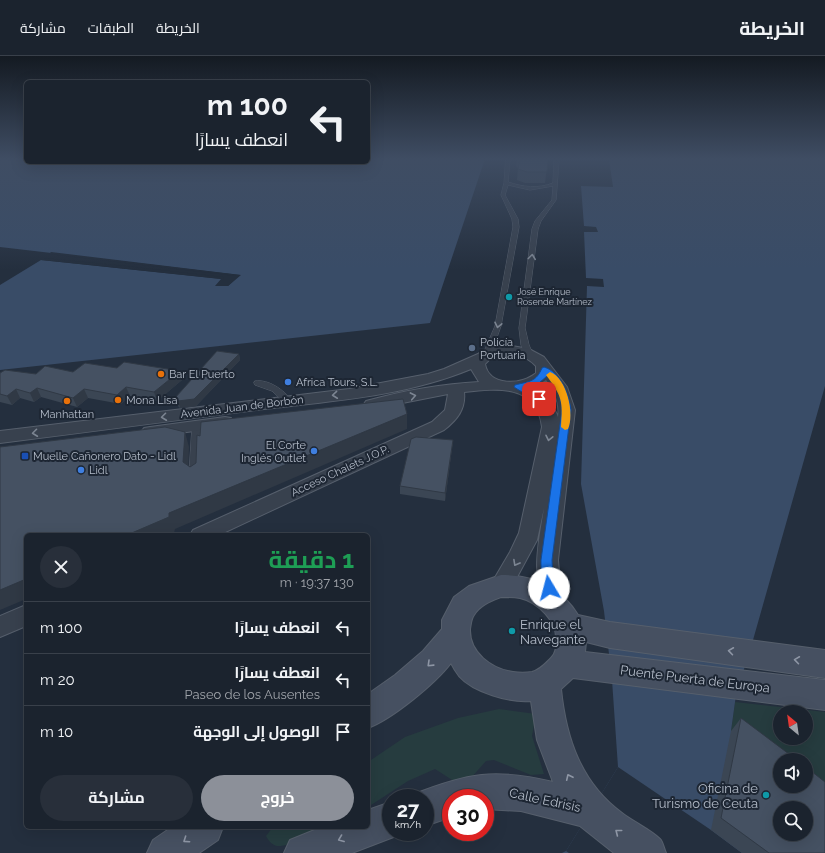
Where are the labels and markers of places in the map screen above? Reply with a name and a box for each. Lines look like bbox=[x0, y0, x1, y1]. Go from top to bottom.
place label: José Enrique Rosende Martínez bbox=[517, 287, 592, 307]
marker: José Enrique Rosende Martínez bbox=[504, 292, 514, 302]
place label: Policía Portuaria bbox=[480, 336, 526, 362]
marker: Policía Portuaria bbox=[467, 343, 477, 353]
place label: Bar El Puerto bbox=[169, 368, 235, 381]
marker: Bar El Puerto bbox=[156, 369, 166, 379]
place label: Africa Tours, S.L. bbox=[296, 376, 378, 389]
marker: Africa Tours, S.L. bbox=[283, 377, 293, 387]
pin bbox=[522, 382, 556, 416]
place label: Mona Lisa bbox=[126, 394, 177, 407]
marker: Mona Lisa bbox=[113, 395, 123, 405]
marker: Manhattan bbox=[62, 396, 72, 406]
place label: Manhattan bbox=[40, 408, 94, 421]
place label: El Corte Inglés Outlet bbox=[241, 439, 307, 465]
marker: El Corte Inglés Outlet bbox=[309, 446, 319, 456]
place label: Muelle Cañonero Dato - Lidl bbox=[33, 450, 176, 463]
marker: Muelle Cañonero Dato - Lidl bbox=[20, 451, 30, 461]
place label: Lidl bbox=[89, 464, 108, 477]
marker: Lidl bbox=[76, 465, 86, 475]
place label: Enrique el Navegante bbox=[520, 617, 586, 647]
marker: Enrique el Navegante bbox=[507, 626, 517, 636]
place label: Oficina de Turismo de Ceuta bbox=[652, 781, 758, 811]
marker: Oficina de Turismo de Ceuta bbox=[761, 790, 771, 800]

